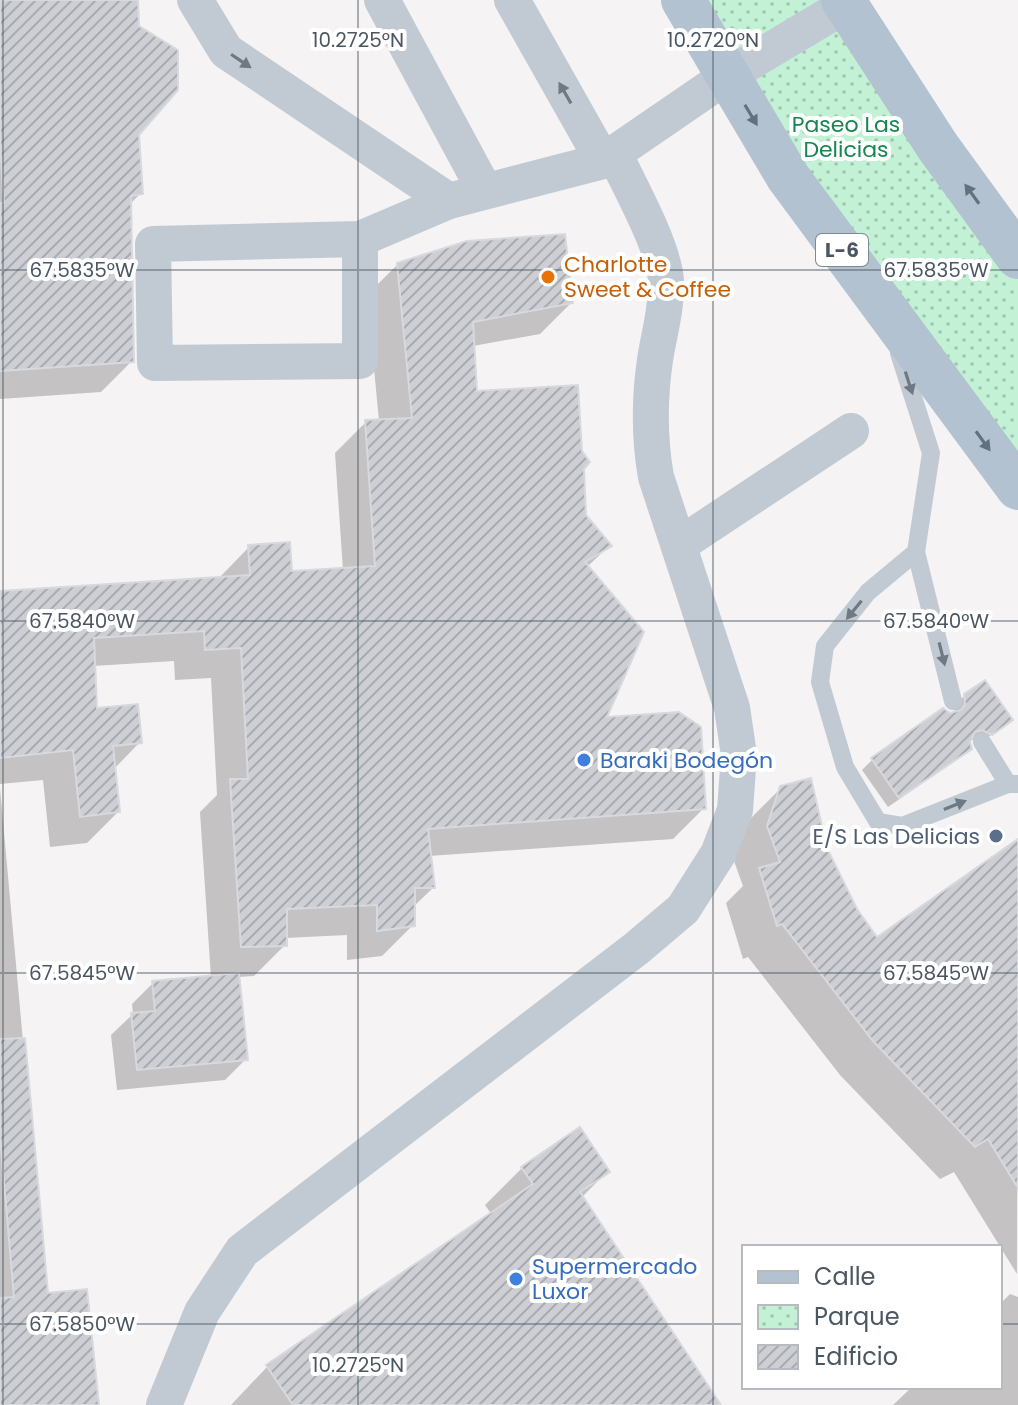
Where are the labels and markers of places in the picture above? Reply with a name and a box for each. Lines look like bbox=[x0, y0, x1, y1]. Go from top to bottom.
place label: Charlotte Sweet & Coffee bbox=[564, 249, 731, 305]
marker: Charlotte Sweet & Coffee bbox=[539, 268, 557, 286]
place label: Baraki Bodegón bbox=[600, 745, 773, 776]
marker: Baraki Bodegón bbox=[575, 751, 593, 769]
place label: E/S Las Delicias bbox=[813, 821, 980, 852]
marker: E/S Las Delicias bbox=[987, 827, 1005, 845]
place label: Supermercado Luxor bbox=[532, 1251, 697, 1307]
marker: Supermercado Luxor bbox=[507, 1270, 525, 1288]

